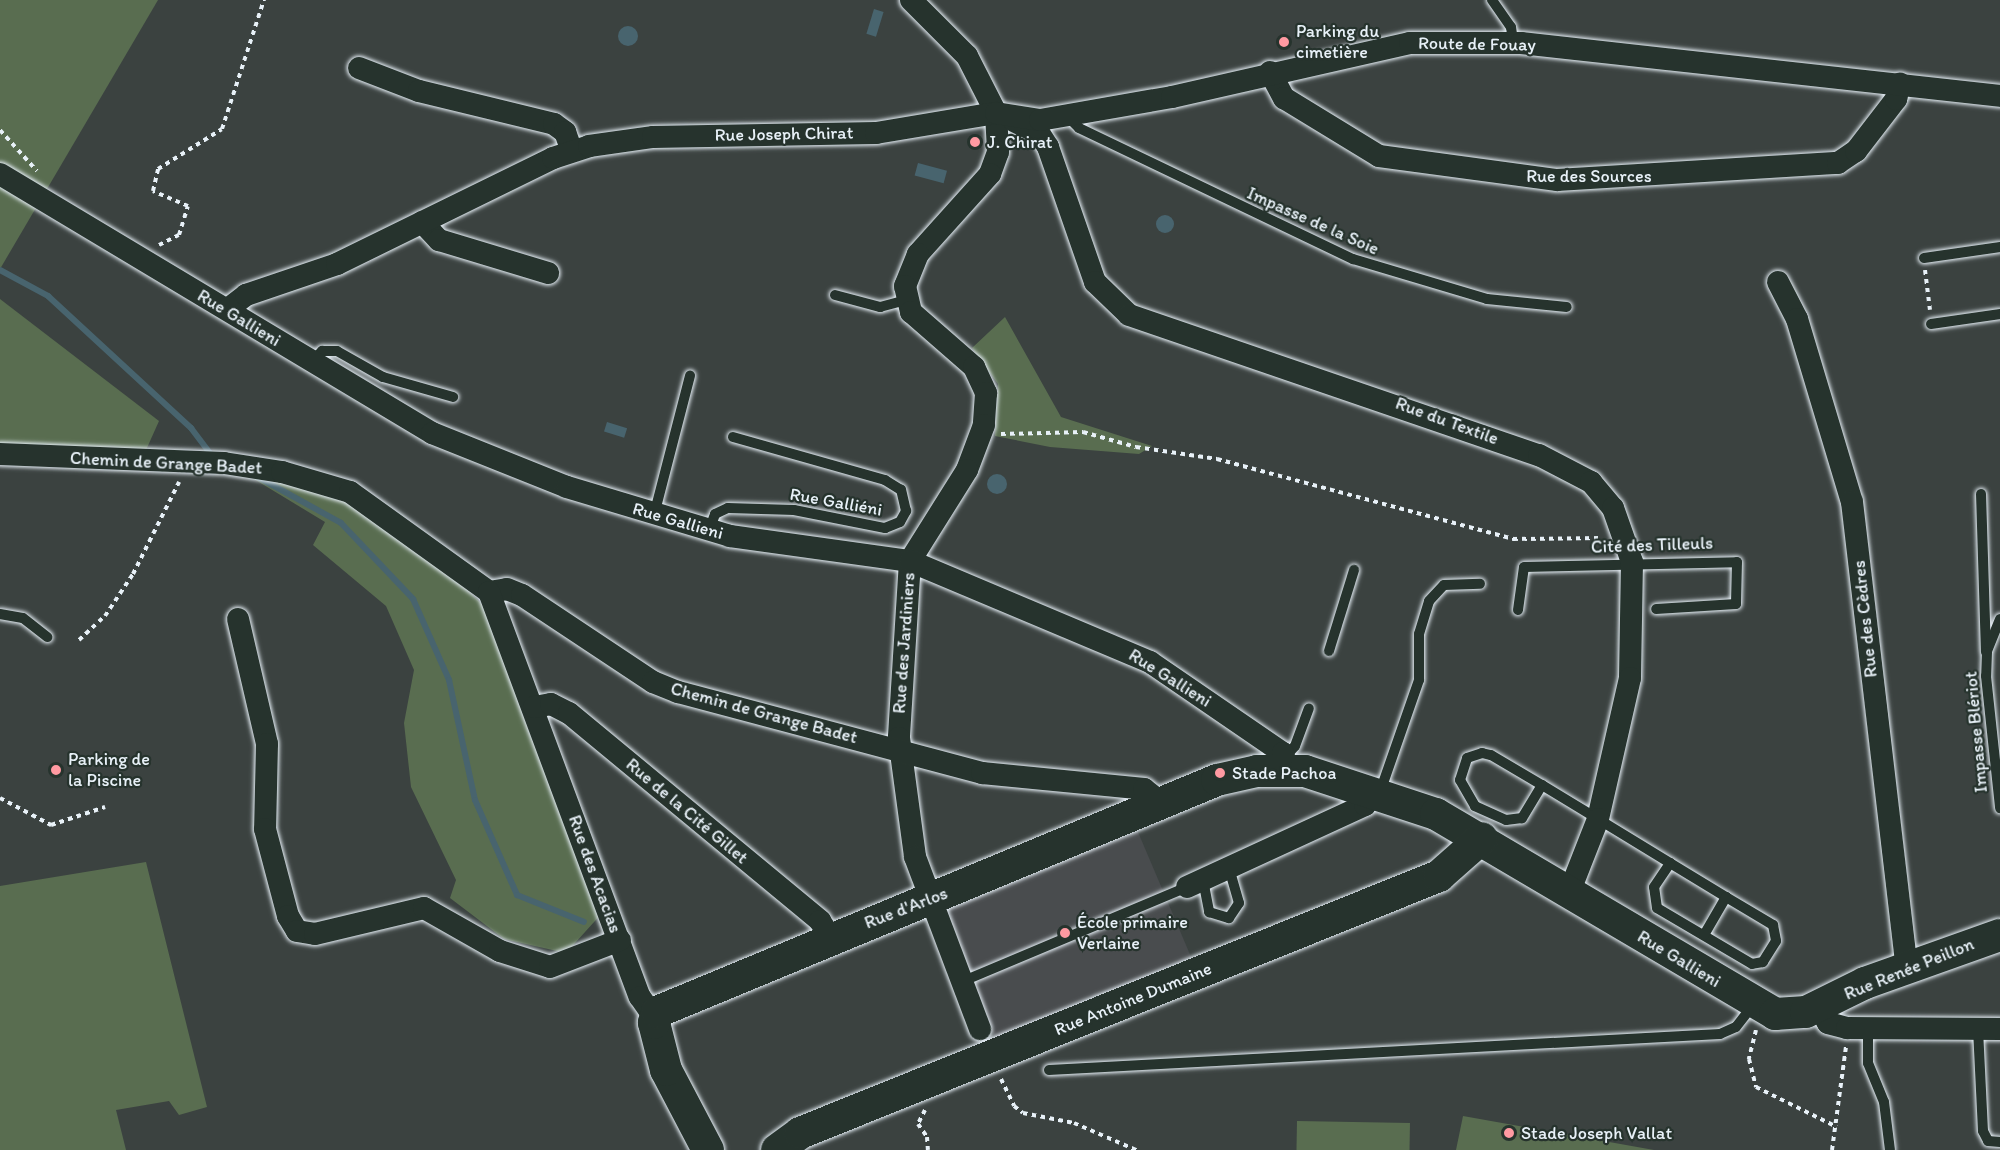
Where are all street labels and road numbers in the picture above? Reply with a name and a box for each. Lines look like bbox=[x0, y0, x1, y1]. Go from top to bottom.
street label: Route de Fouay bbox=[1418, 32, 1536, 56]
street label: Rue Joseph Chirat bbox=[715, 122, 853, 146]
street label: Rue des Sources bbox=[1526, 165, 1652, 187]
street label: Impasse de la Soie bbox=[1244, 182, 1382, 260]
street label: Rue Gallieni bbox=[193, 285, 285, 351]
street label: Rue du Textile bbox=[1392, 392, 1502, 450]
street label: Chemin de Grange Badet bbox=[69, 447, 263, 479]
street label: Rue Galliéni bbox=[788, 483, 884, 521]
street label: Rue Gallieni bbox=[630, 498, 726, 544]
street label: Cité des Tilleuls bbox=[1590, 532, 1714, 558]
street label: Rue des Cèdres bbox=[1848, 559, 1882, 679]
street label: Rue des Jardiniers bbox=[888, 572, 920, 714]
street label: Rue Gallieni bbox=[1125, 644, 1215, 712]
street label: Impasse Blériot bbox=[1960, 671, 1992, 793]
street label: Chemin de Grange Badet bbox=[668, 678, 860, 748]
street label: Rue de la Cité Gillet bbox=[622, 754, 752, 868]
street label: Rue des Acacias bbox=[564, 812, 626, 936]
street label: Rue d'Arlos bbox=[861, 882, 951, 934]
street label: Rue Gallieni bbox=[1633, 926, 1725, 992]
street label: Rue Renée Peillon bbox=[1842, 933, 1976, 1005]
street label: Rue Antoine Dumaine bbox=[1051, 958, 1215, 1040]

